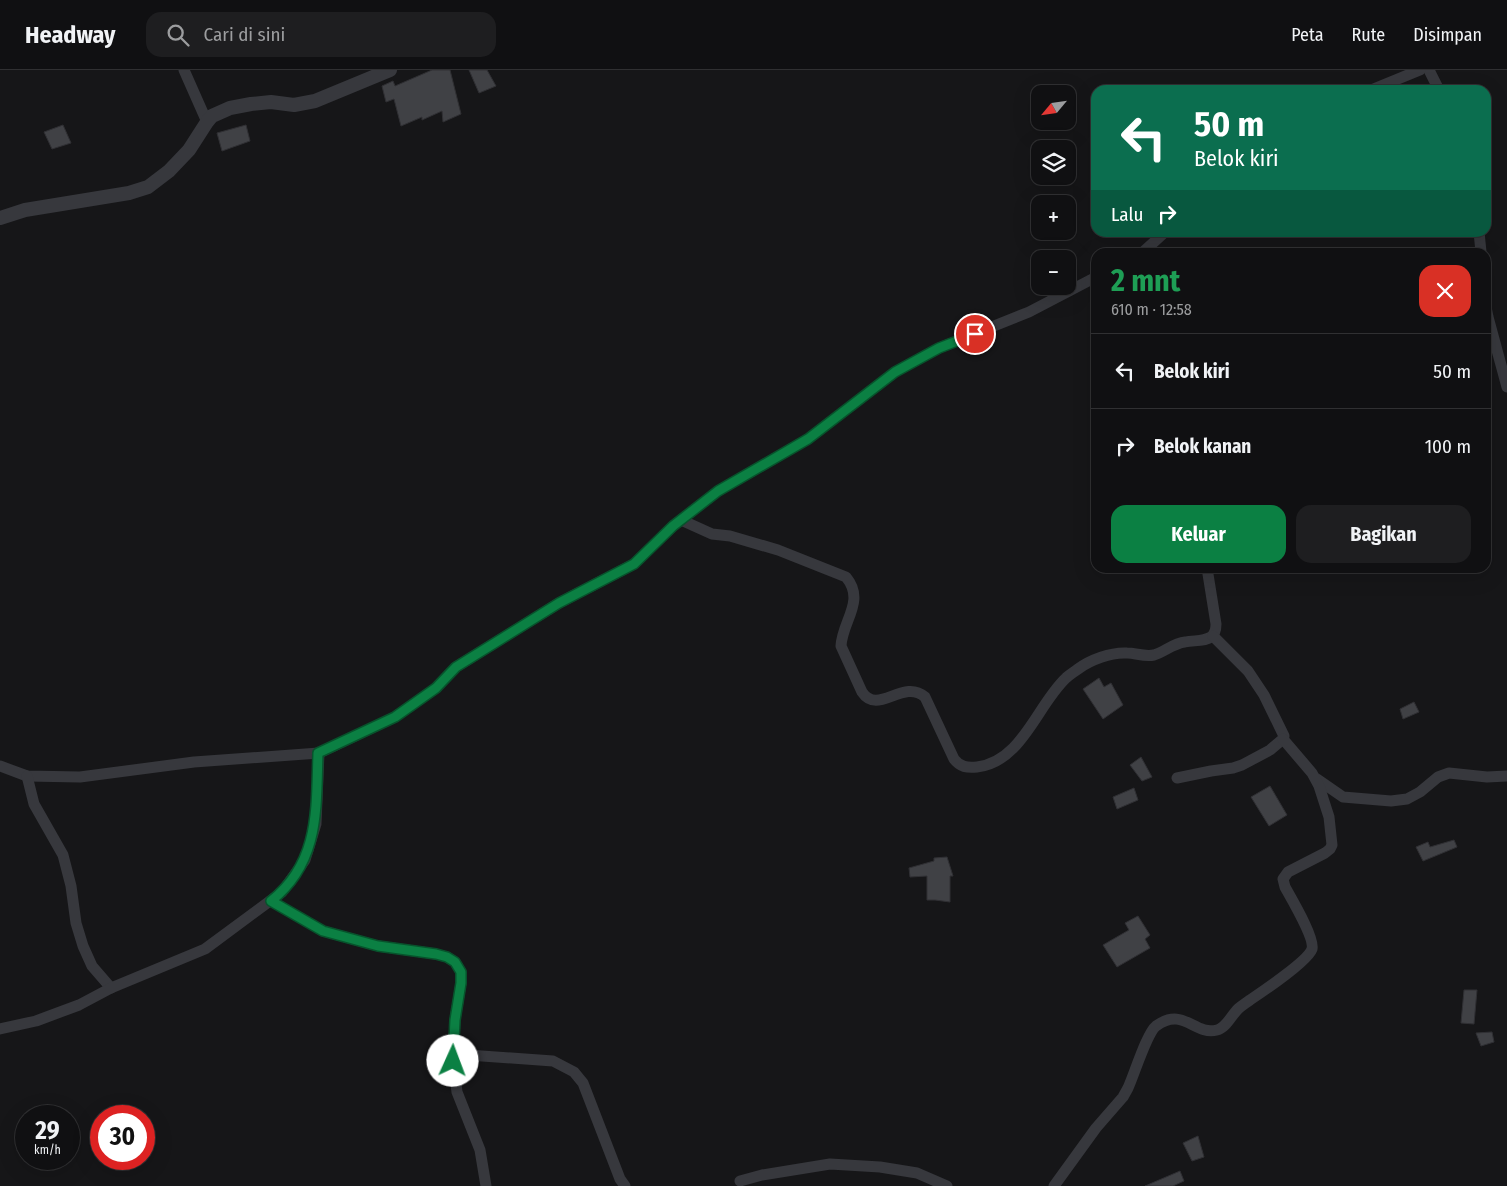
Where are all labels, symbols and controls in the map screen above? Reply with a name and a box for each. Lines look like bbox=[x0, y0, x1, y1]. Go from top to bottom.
search box bbox=[146, 12, 496, 57]
text: Headway bbox=[25, 21, 116, 49]
icon: search bbox=[164, 21, 192, 49]
text: Cari di sini bbox=[204, 23, 285, 46]
text: Peta bbox=[1291, 24, 1323, 46]
text: Rute bbox=[1351, 24, 1385, 46]
text: Disimpan bbox=[1413, 24, 1482, 46]
north arrow bbox=[1031, 85, 1076, 130]
map controls bbox=[1031, 85, 1076, 295]
text: 50 m bbox=[1194, 103, 1264, 145]
icon: left bbox=[1111, 105, 1176, 170]
button: layers bbox=[1031, 140, 1076, 185]
text: Belok kiri bbox=[1194, 145, 1279, 172]
button: + bbox=[1031, 195, 1076, 240]
icon: right bbox=[1153, 200, 1181, 228]
text: Lalu bbox=[1111, 203, 1143, 226]
button: − bbox=[1031, 250, 1076, 295]
text: 2 mnt bbox=[1111, 263, 1180, 299]
button: close bbox=[1419, 265, 1471, 317]
text: 610 m · 12:58 bbox=[1111, 300, 1192, 319]
pin bbox=[954, 313, 996, 355]
icon: arrive bbox=[961, 320, 989, 348]
icon: left bbox=[1111, 357, 1139, 385]
text: Belok kiri bbox=[1154, 360, 1230, 383]
text: 50 m bbox=[1433, 360, 1471, 383]
icon: right bbox=[1111, 432, 1139, 460]
text: Belok kanan bbox=[1154, 435, 1251, 458]
text: 100 m bbox=[1425, 435, 1471, 458]
button: Keluar bbox=[1111, 505, 1286, 563]
button: Bagikan bbox=[1296, 505, 1471, 563]
position arrow bbox=[426, 1034, 478, 1086]
speed limit sign: 30 bbox=[90, 1105, 155, 1170]
text: 29 bbox=[35, 1116, 60, 1146]
text: km/h bbox=[34, 1143, 61, 1157]

